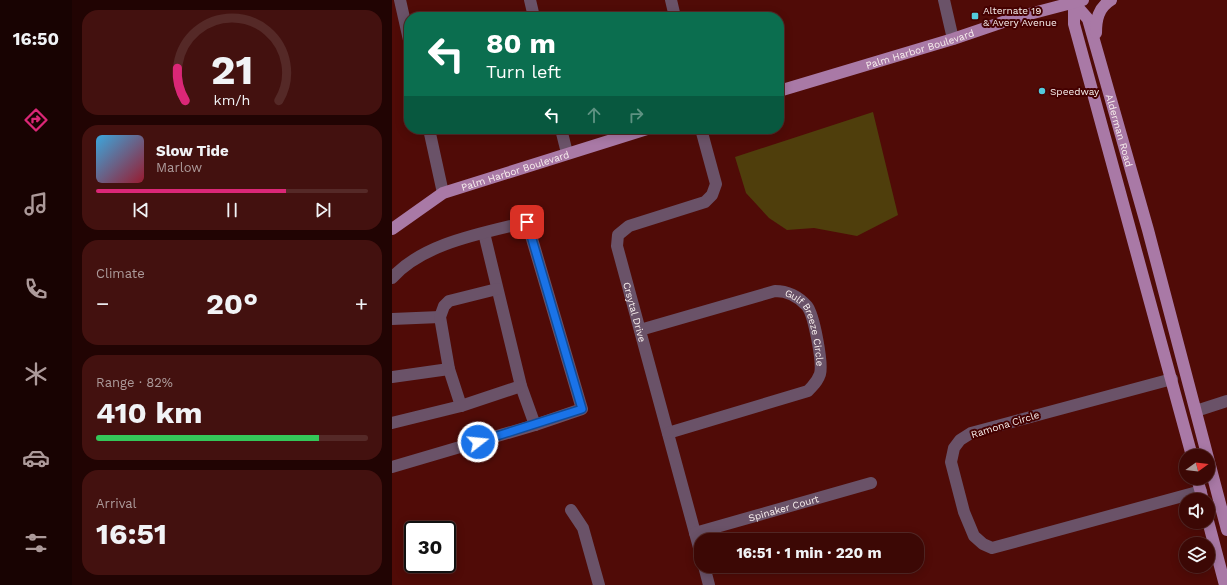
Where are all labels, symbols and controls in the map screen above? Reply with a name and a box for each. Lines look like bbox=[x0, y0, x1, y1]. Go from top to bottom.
place label: Alternate 19 & Avery Avenue bbox=[983, 5, 1057, 28]
marker: Alternate 19 & Avery Avenue bbox=[970, 11, 980, 21]
text: 80 m bbox=[486, 27, 556, 60]
street label: Palm Harbor Boulevard bbox=[864, 27, 976, 71]
text: 16:50 bbox=[13, 28, 59, 49]
icon: left bbox=[420, 28, 472, 80]
text: 21 bbox=[211, 44, 253, 93]
text: Turn left bbox=[486, 61, 561, 82]
marker: Speedway bbox=[1037, 86, 1047, 96]
place label: Speedway bbox=[1050, 86, 1100, 97]
text: km/h bbox=[214, 91, 250, 107]
street label: Alderman Road bbox=[1104, 93, 1135, 168]
icon: left bbox=[541, 104, 563, 126]
icon: ahead bbox=[583, 104, 605, 126]
icon: right bbox=[625, 104, 647, 126]
icon: directions bbox=[22, 106, 50, 134]
text: Slow Tide bbox=[156, 142, 229, 160]
street label: Palm Harbor Boulevard bbox=[460, 149, 571, 193]
text: Marlow bbox=[156, 160, 202, 175]
icon: music bbox=[22, 190, 50, 218]
icon: previous bbox=[130, 199, 152, 221]
icon: pause bbox=[221, 199, 243, 221]
icon: next bbox=[312, 199, 334, 221]
pin bbox=[510, 205, 544, 239]
icon: arrive bbox=[516, 211, 538, 233]
text: Climate bbox=[96, 266, 145, 281]
icon: phone bbox=[22, 275, 50, 303]
street label: Crsytal Drive bbox=[621, 281, 648, 344]
text: 20° bbox=[206, 286, 258, 321]
street label: Gulf Breeze Circle bbox=[784, 287, 826, 367]
text: − bbox=[96, 291, 109, 316]
text: + bbox=[355, 291, 368, 316]
icon: climate bbox=[22, 360, 50, 388]
text: Range · 82% bbox=[96, 375, 173, 390]
text: 410 km bbox=[96, 395, 202, 430]
street label: Ramona Circle bbox=[970, 409, 1041, 440]
position arrow bbox=[457, 421, 499, 463]
icon: car bbox=[22, 444, 50, 472]
north arrow bbox=[1179, 449, 1215, 485]
map controls bbox=[1179, 449, 1215, 573]
street label: Spinaker Court bbox=[747, 493, 821, 524]
button: sound bbox=[1179, 493, 1215, 529]
text: Arrival bbox=[96, 496, 137, 511]
text: 16:51 bbox=[96, 516, 167, 551]
speed limit sign: 30 bbox=[404, 521, 456, 573]
icon: filters bbox=[22, 529, 50, 557]
button: layers bbox=[1179, 537, 1215, 573]
text: 16:51 · 1 min · 220 m bbox=[736, 544, 882, 562]

